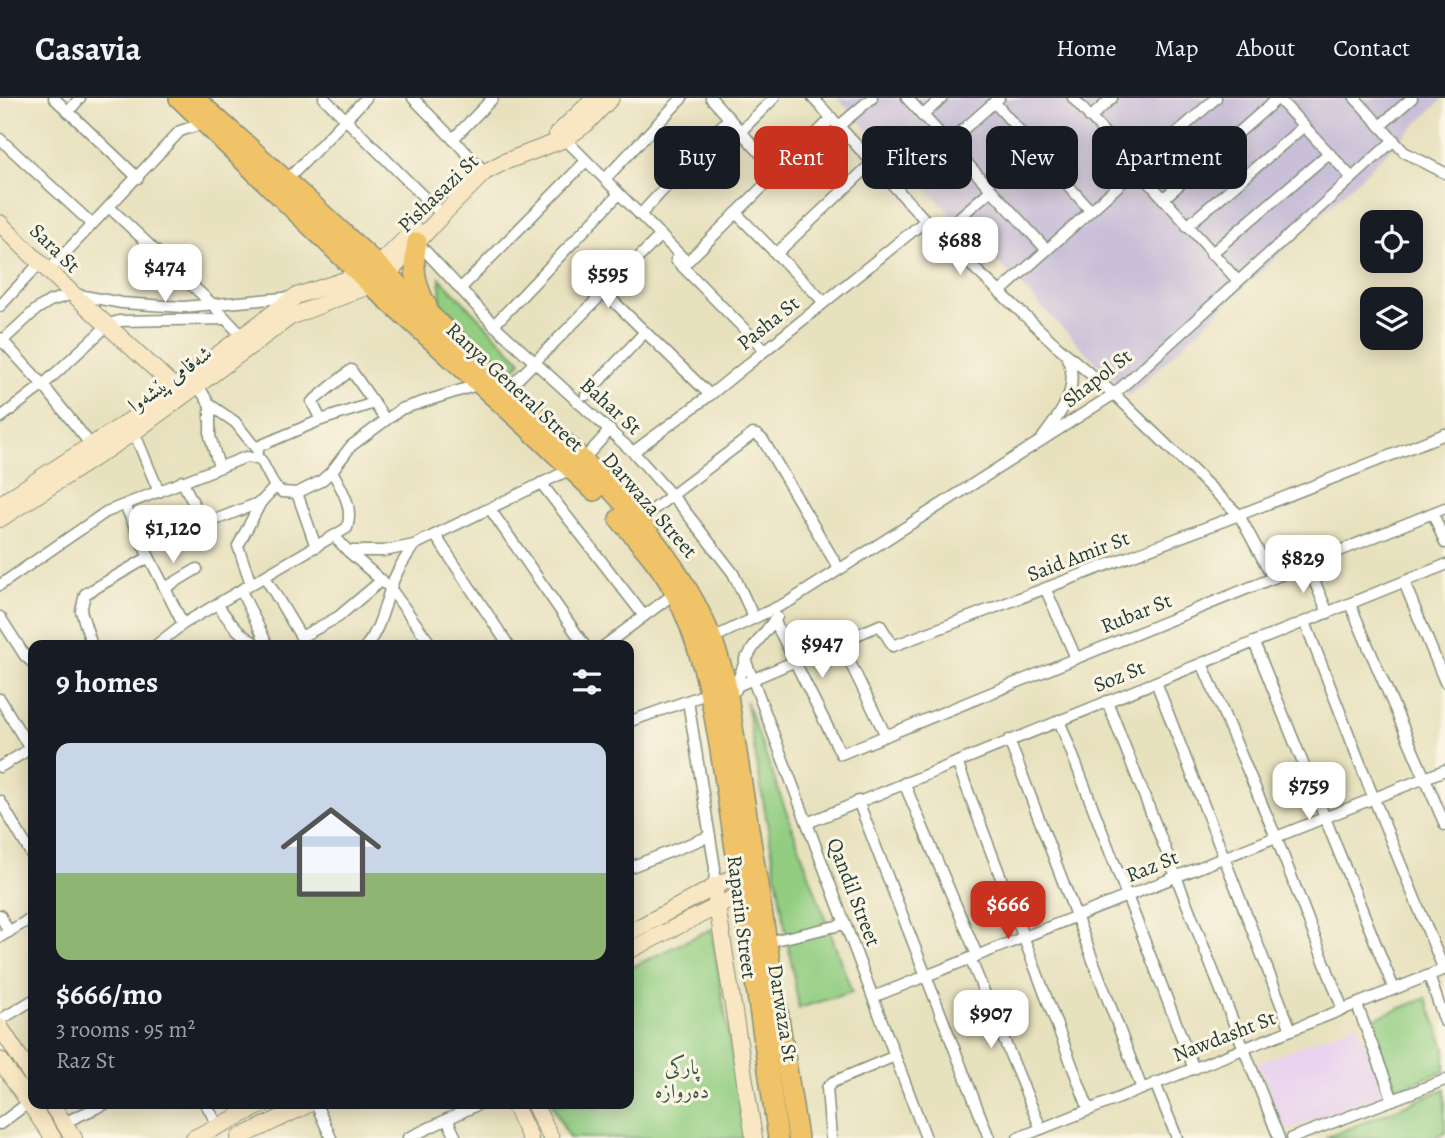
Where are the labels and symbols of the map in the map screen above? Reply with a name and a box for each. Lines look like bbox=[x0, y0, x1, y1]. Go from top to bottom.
street label: Pishasazi St bbox=[391, 147, 485, 239]
street label: Sara St bbox=[24, 217, 86, 279]
pin: $688 bbox=[919, 218, 1001, 277]
pin: $474 bbox=[124, 244, 206, 304]
pin: $595 bbox=[567, 250, 649, 310]
street label: Pasha St bbox=[731, 289, 805, 357]
street label: Ranya General Street bbox=[440, 316, 590, 458]
street label: شەقامی پێشەوا bbox=[122, 339, 218, 419]
street label: Shapol St bbox=[1057, 342, 1138, 414]
street label: Bahar St bbox=[574, 371, 648, 441]
street label: Darwaza Street bbox=[596, 446, 704, 564]
pin: $1,120 bbox=[116, 505, 230, 565]
street label: Said Amir St bbox=[1023, 524, 1133, 588]
pin: $829 bbox=[1262, 536, 1344, 595]
street label: Rubar St bbox=[1096, 586, 1176, 640]
pin: $947 bbox=[781, 620, 863, 680]
street label: Soz St bbox=[1089, 653, 1149, 699]
pin: $759 bbox=[1268, 762, 1350, 822]
street label: Qandil Street bbox=[820, 834, 888, 950]
street label: Raz St bbox=[1122, 843, 1182, 889]
street label: Raparin Street bbox=[721, 854, 763, 980]
pin: $666 bbox=[967, 882, 1049, 941]
street label: Darwaza St bbox=[761, 962, 805, 1064]
pin: $907 bbox=[950, 990, 1032, 1050]
street label: Nawdasht St bbox=[1168, 1003, 1280, 1068]
park label: پارکی دەروازە bbox=[655, 1053, 709, 1105]

